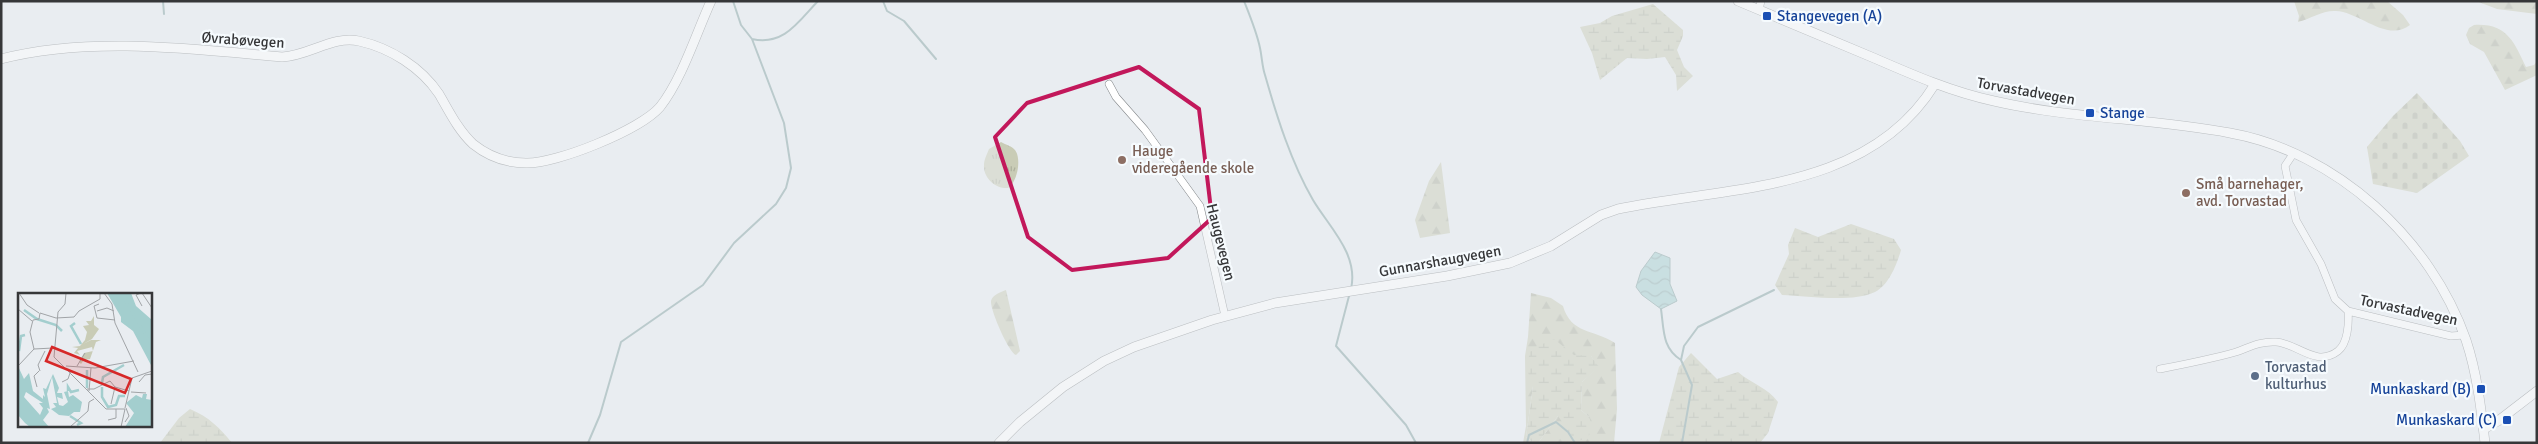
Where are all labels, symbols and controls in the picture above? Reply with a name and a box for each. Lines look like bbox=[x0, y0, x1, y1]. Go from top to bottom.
place label: Stangevegen (A) bbox=[1777, 7, 1882, 25]
marker: Stangevegen (A) bbox=[1761, 10, 1773, 22]
street label: Øvrabøvegen bbox=[201, 28, 285, 52]
street label: Torvastadvegen bbox=[1976, 74, 2076, 108]
place label: Stange bbox=[2100, 104, 2145, 122]
marker: Stange bbox=[2084, 107, 2096, 119]
place label: Hauge videregående skole bbox=[1132, 142, 1254, 177]
marker: Hauge videregående skole bbox=[1116, 154, 1128, 166]
place label: Små barnehager, avd. Torvastad bbox=[2196, 175, 2304, 210]
marker: Små barnehager, avd. Torvastad bbox=[2180, 187, 2192, 199]
street label: Haugevegen bbox=[1203, 202, 1239, 282]
street label: Gunnarshaugvegen bbox=[1378, 241, 1502, 281]
street label: Torvastadvegen bbox=[2359, 291, 2459, 329]
inset map bbox=[18, 293, 151, 426]
place label: Torvastad kulturhus bbox=[2265, 358, 2327, 393]
marker: Torvastad kulturhus bbox=[2249, 370, 2261, 382]
place label: Munkaskard (B) bbox=[2370, 380, 2471, 398]
marker: Munkaskard (B) bbox=[2475, 383, 2487, 395]
place label: Munkaskard (C) bbox=[2396, 411, 2497, 429]
marker: Munkaskard (C) bbox=[2501, 414, 2513, 426]

